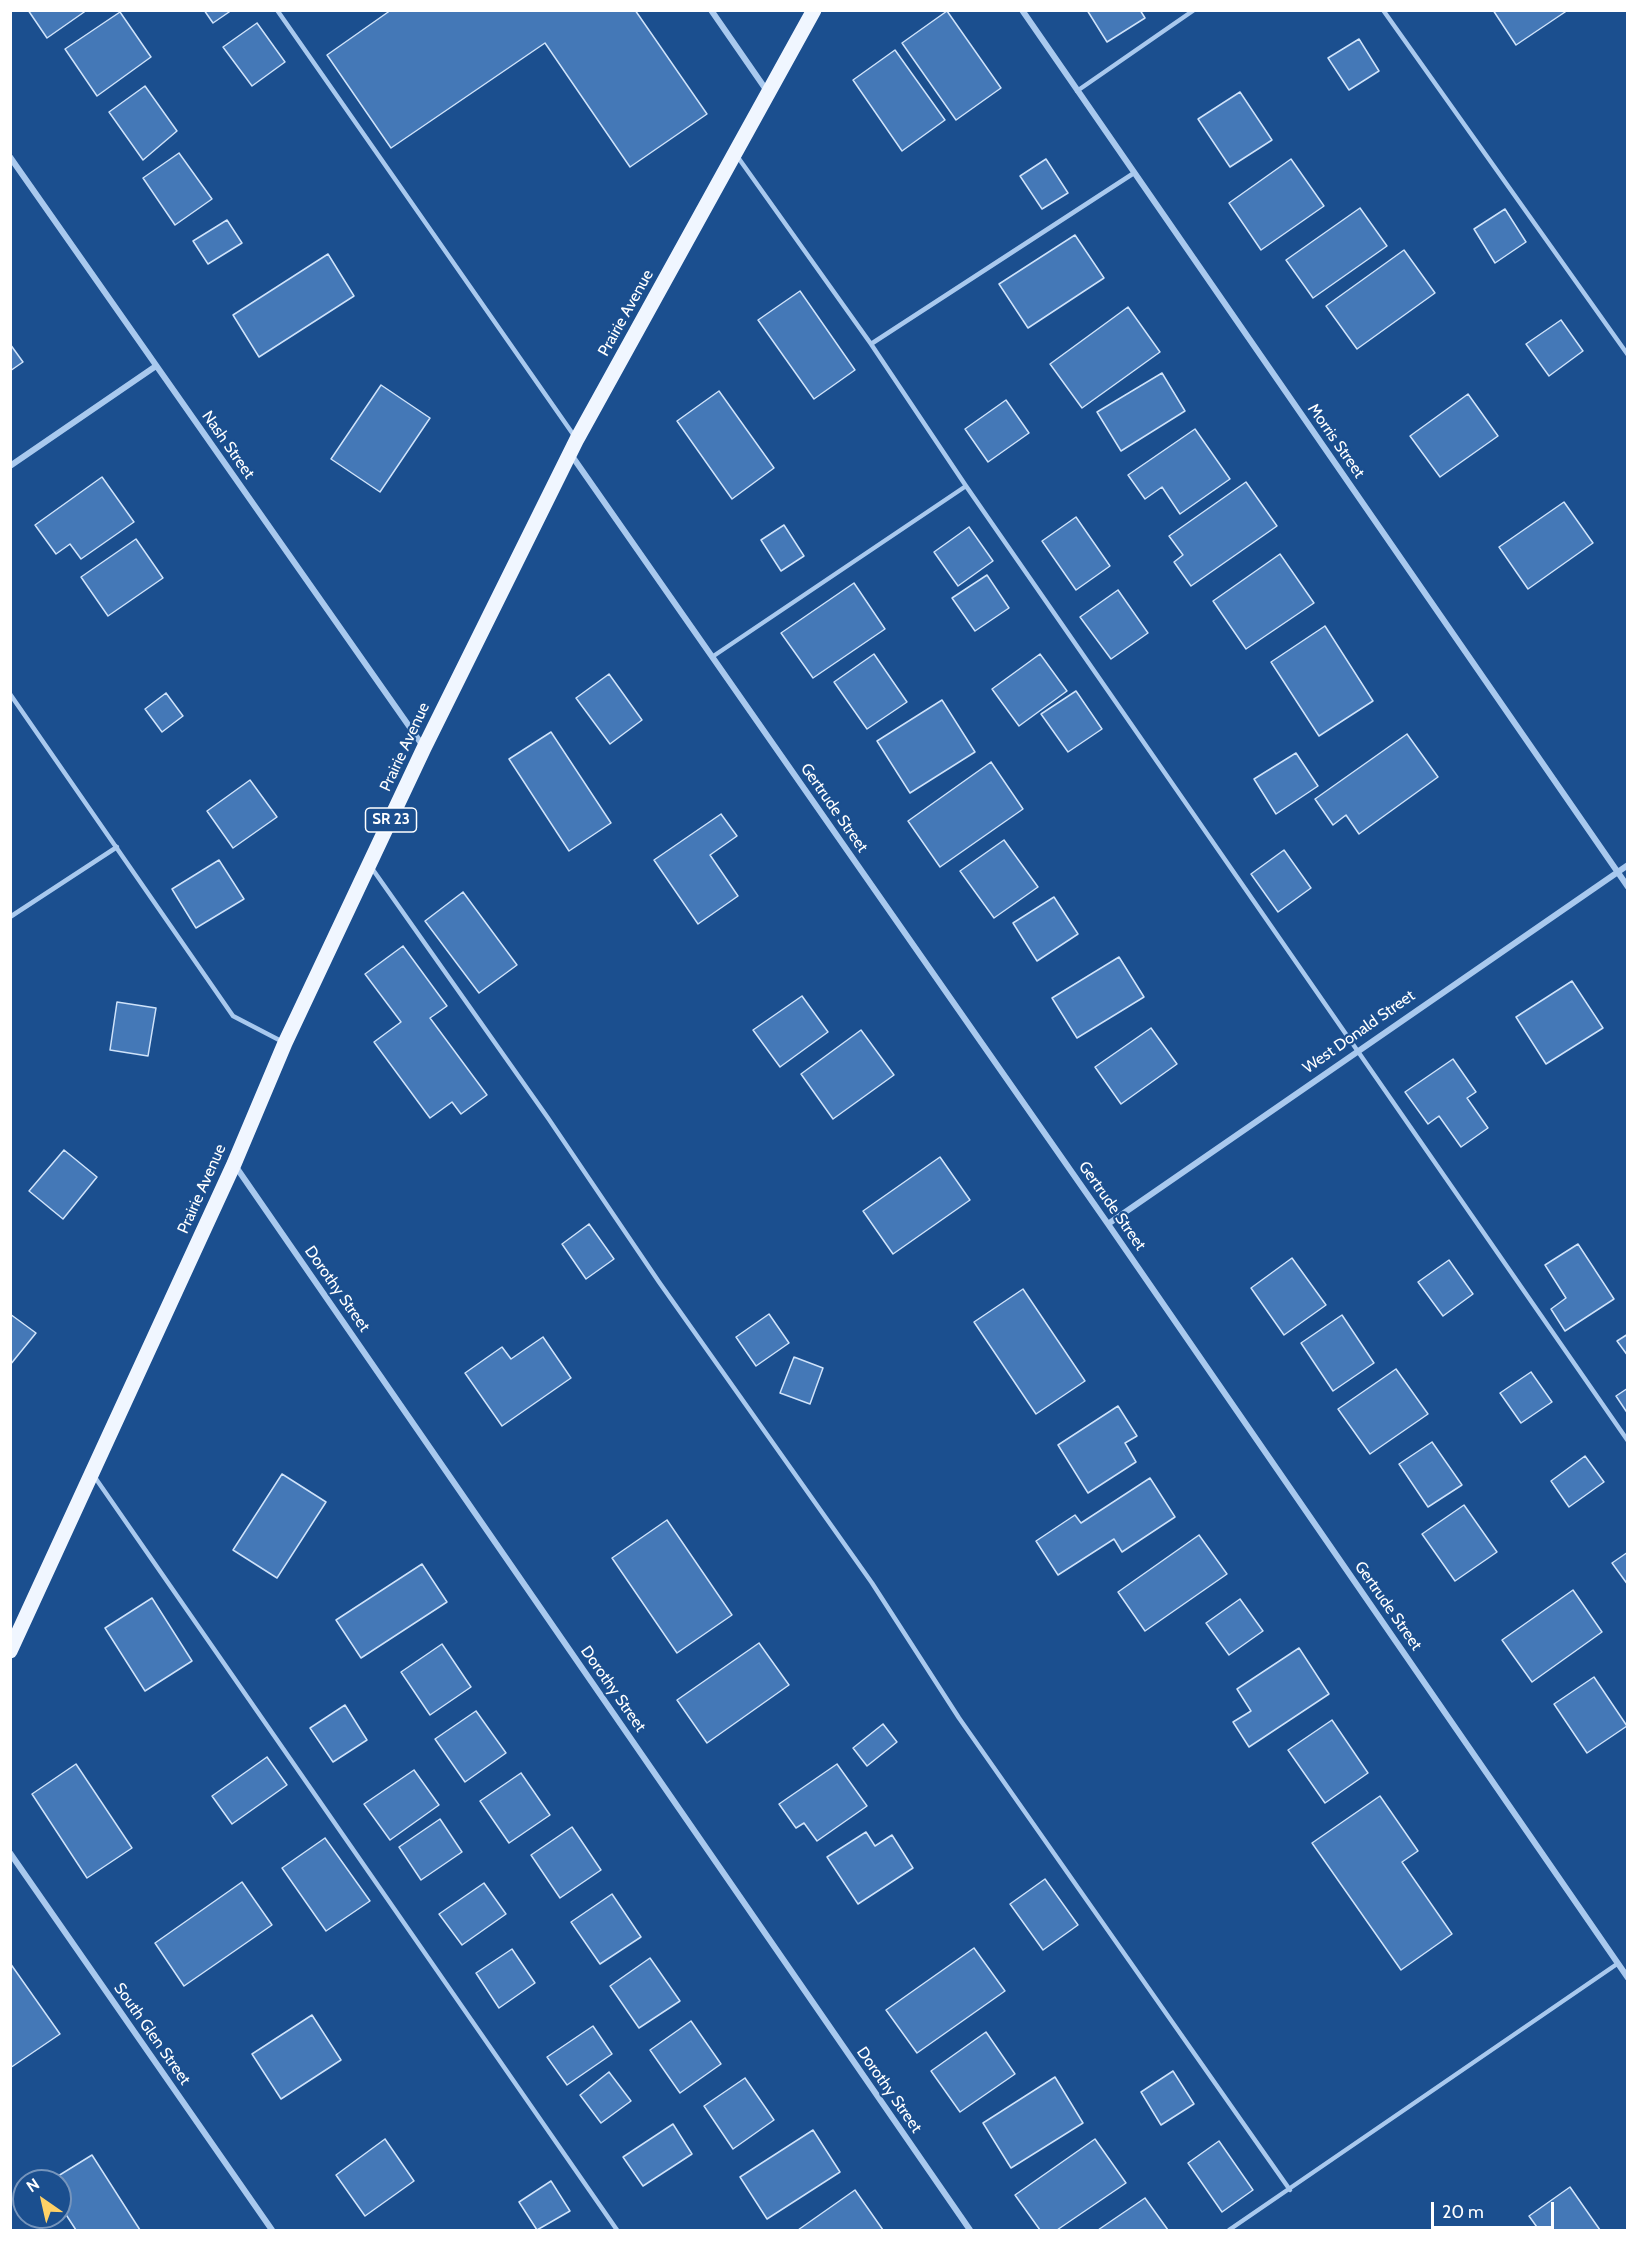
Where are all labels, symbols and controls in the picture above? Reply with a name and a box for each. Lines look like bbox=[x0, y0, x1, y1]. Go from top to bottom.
street label: Prairie Avenue bbox=[594, 266, 658, 360]
street label: Morris Street bbox=[1303, 400, 1369, 482]
street label: Nash Street bbox=[198, 407, 258, 483]
street label: Prairie Avenue bbox=[376, 699, 434, 795]
street label: Gertrude Street bbox=[796, 760, 872, 856]
road number: SR 23 bbox=[366, 808, 416, 832]
street label: West Donald Street bbox=[1299, 986, 1419, 1078]
street label: Prairie Avenue bbox=[174, 1141, 230, 1237]
street label: Gertrude Street bbox=[1074, 1158, 1150, 1254]
street label: Dorothy Street bbox=[300, 1242, 374, 1336]
street label: Gertrude Street bbox=[1350, 1558, 1426, 1654]
street label: Dorothy Street bbox=[576, 1642, 650, 1736]
street label: South Glen Street bbox=[110, 1979, 194, 2089]
street label: Dorothy Street bbox=[852, 2043, 926, 2137]
north arrow bbox=[12, 2169, 72, 2229]
text: N bbox=[23, 2174, 43, 2196]
scale bar bbox=[1434, 2190, 1557, 2228]
text: 20 m bbox=[1442, 2201, 1484, 2223]

